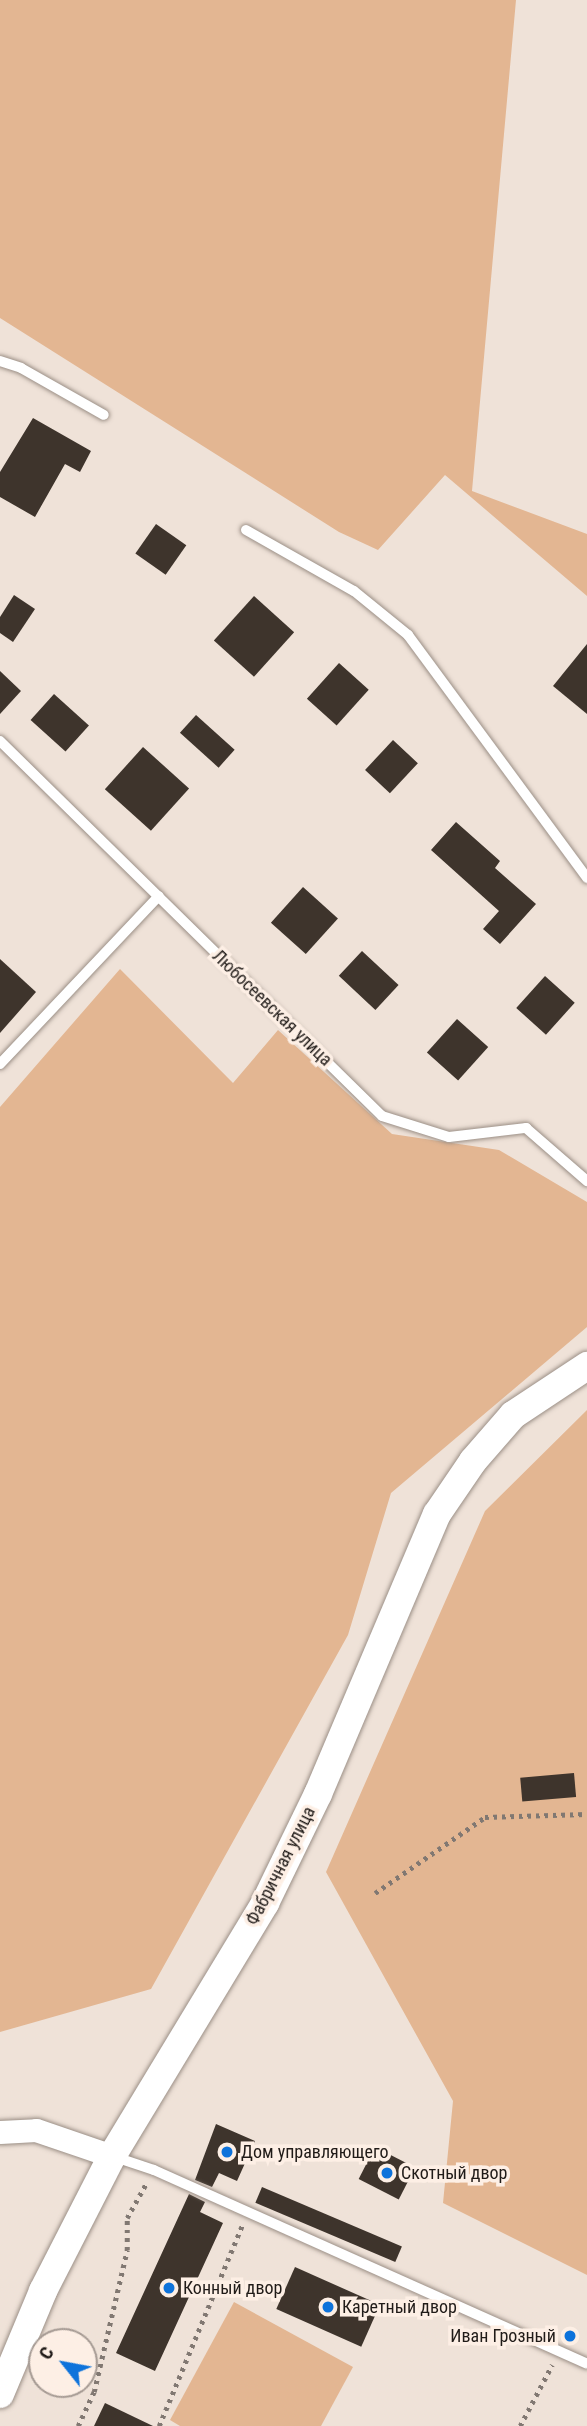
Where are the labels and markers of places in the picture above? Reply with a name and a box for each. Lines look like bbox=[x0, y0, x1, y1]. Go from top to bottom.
place label: Дом управляющего bbox=[241, 2141, 389, 2163]
marker: Дом управляющего bbox=[219, 2144, 235, 2160]
place label: Скотный двор bbox=[401, 2162, 507, 2184]
marker: Скотный двор bbox=[379, 2165, 395, 2181]
place label: Конный двор bbox=[183, 2277, 282, 2299]
marker: Конный двор bbox=[161, 2280, 177, 2296]
place label: Каретный двор bbox=[342, 2296, 457, 2318]
marker: Каретный двор bbox=[320, 2299, 336, 2315]
place label: Иван Грозный bbox=[450, 2325, 556, 2347]
marker: Иван Грозный bbox=[562, 2328, 578, 2344]

